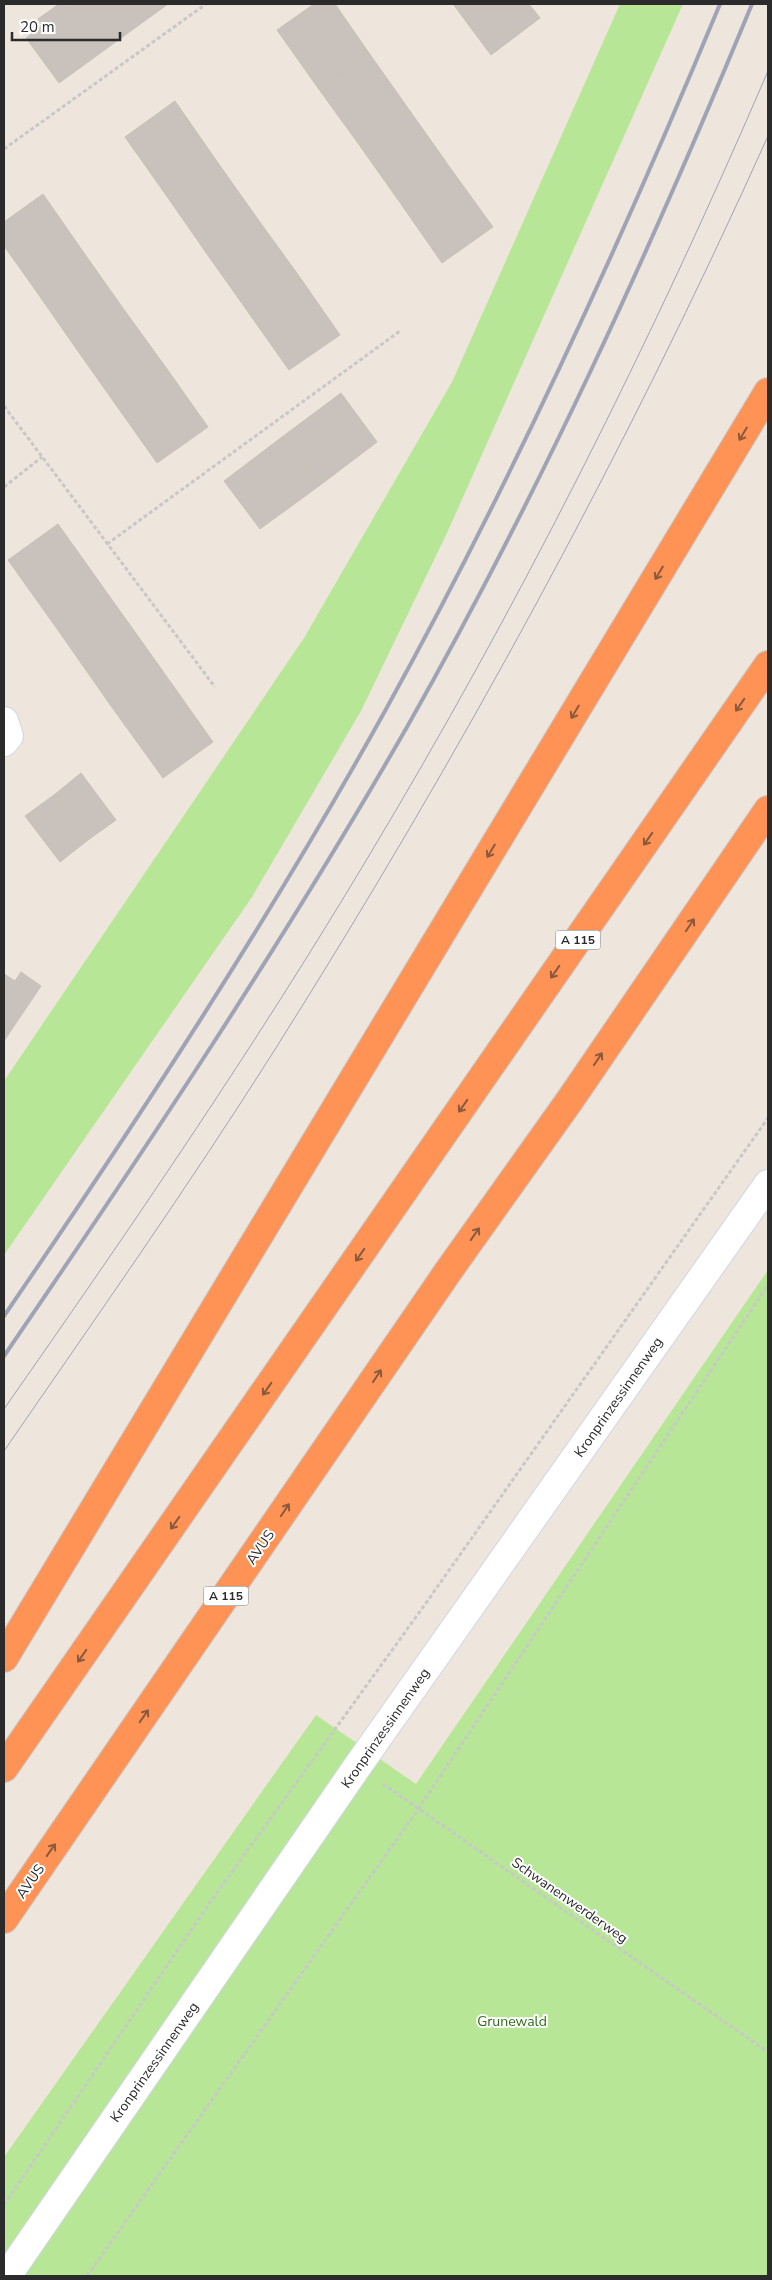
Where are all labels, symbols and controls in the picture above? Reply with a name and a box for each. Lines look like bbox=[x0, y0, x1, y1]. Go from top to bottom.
scale bar bbox=[12, 10, 120, 42]
text: 20 m bbox=[20, 17, 55, 37]
one-way arrow bbox=[738, 427, 748, 441]
one-way arrow bbox=[654, 566, 664, 580]
one-way arrow bbox=[735, 698, 745, 712]
one-way arrow bbox=[570, 705, 580, 719]
one-way arrow bbox=[643, 831, 653, 845]
one-way arrow bbox=[486, 844, 496, 858]
one-way arrow bbox=[685, 918, 695, 932]
road number: A 115 bbox=[556, 930, 600, 950]
one-way arrow bbox=[550, 965, 560, 979]
one-way arrow bbox=[593, 1053, 603, 1067]
one-way arrow bbox=[458, 1099, 468, 1113]
one-way arrow bbox=[470, 1227, 480, 1241]
one-way arrow bbox=[355, 1248, 365, 1262]
street label: Kronprinzessinnenweg bbox=[570, 1333, 667, 1461]
one-way arrow bbox=[372, 1369, 382, 1383]
one-way arrow bbox=[262, 1382, 272, 1396]
one-way arrow bbox=[280, 1503, 290, 1517]
one-way arrow bbox=[170, 1515, 180, 1529]
street label: AVUS bbox=[242, 1526, 279, 1568]
road number: A 115 bbox=[204, 1586, 248, 1605]
one-way arrow bbox=[77, 1649, 87, 1663]
street label: Kronprinzessinnenweg bbox=[337, 1664, 434, 1792]
one-way arrow bbox=[139, 1709, 149, 1723]
one-way arrow bbox=[46, 1843, 56, 1857]
street label: Schwanenwerderweg bbox=[508, 1853, 632, 1948]
street label: AVUS bbox=[12, 1860, 49, 1902]
street label: Kronprinzessinnenweg bbox=[106, 1998, 203, 2126]
park label: Grunewald bbox=[477, 2012, 547, 2031]

